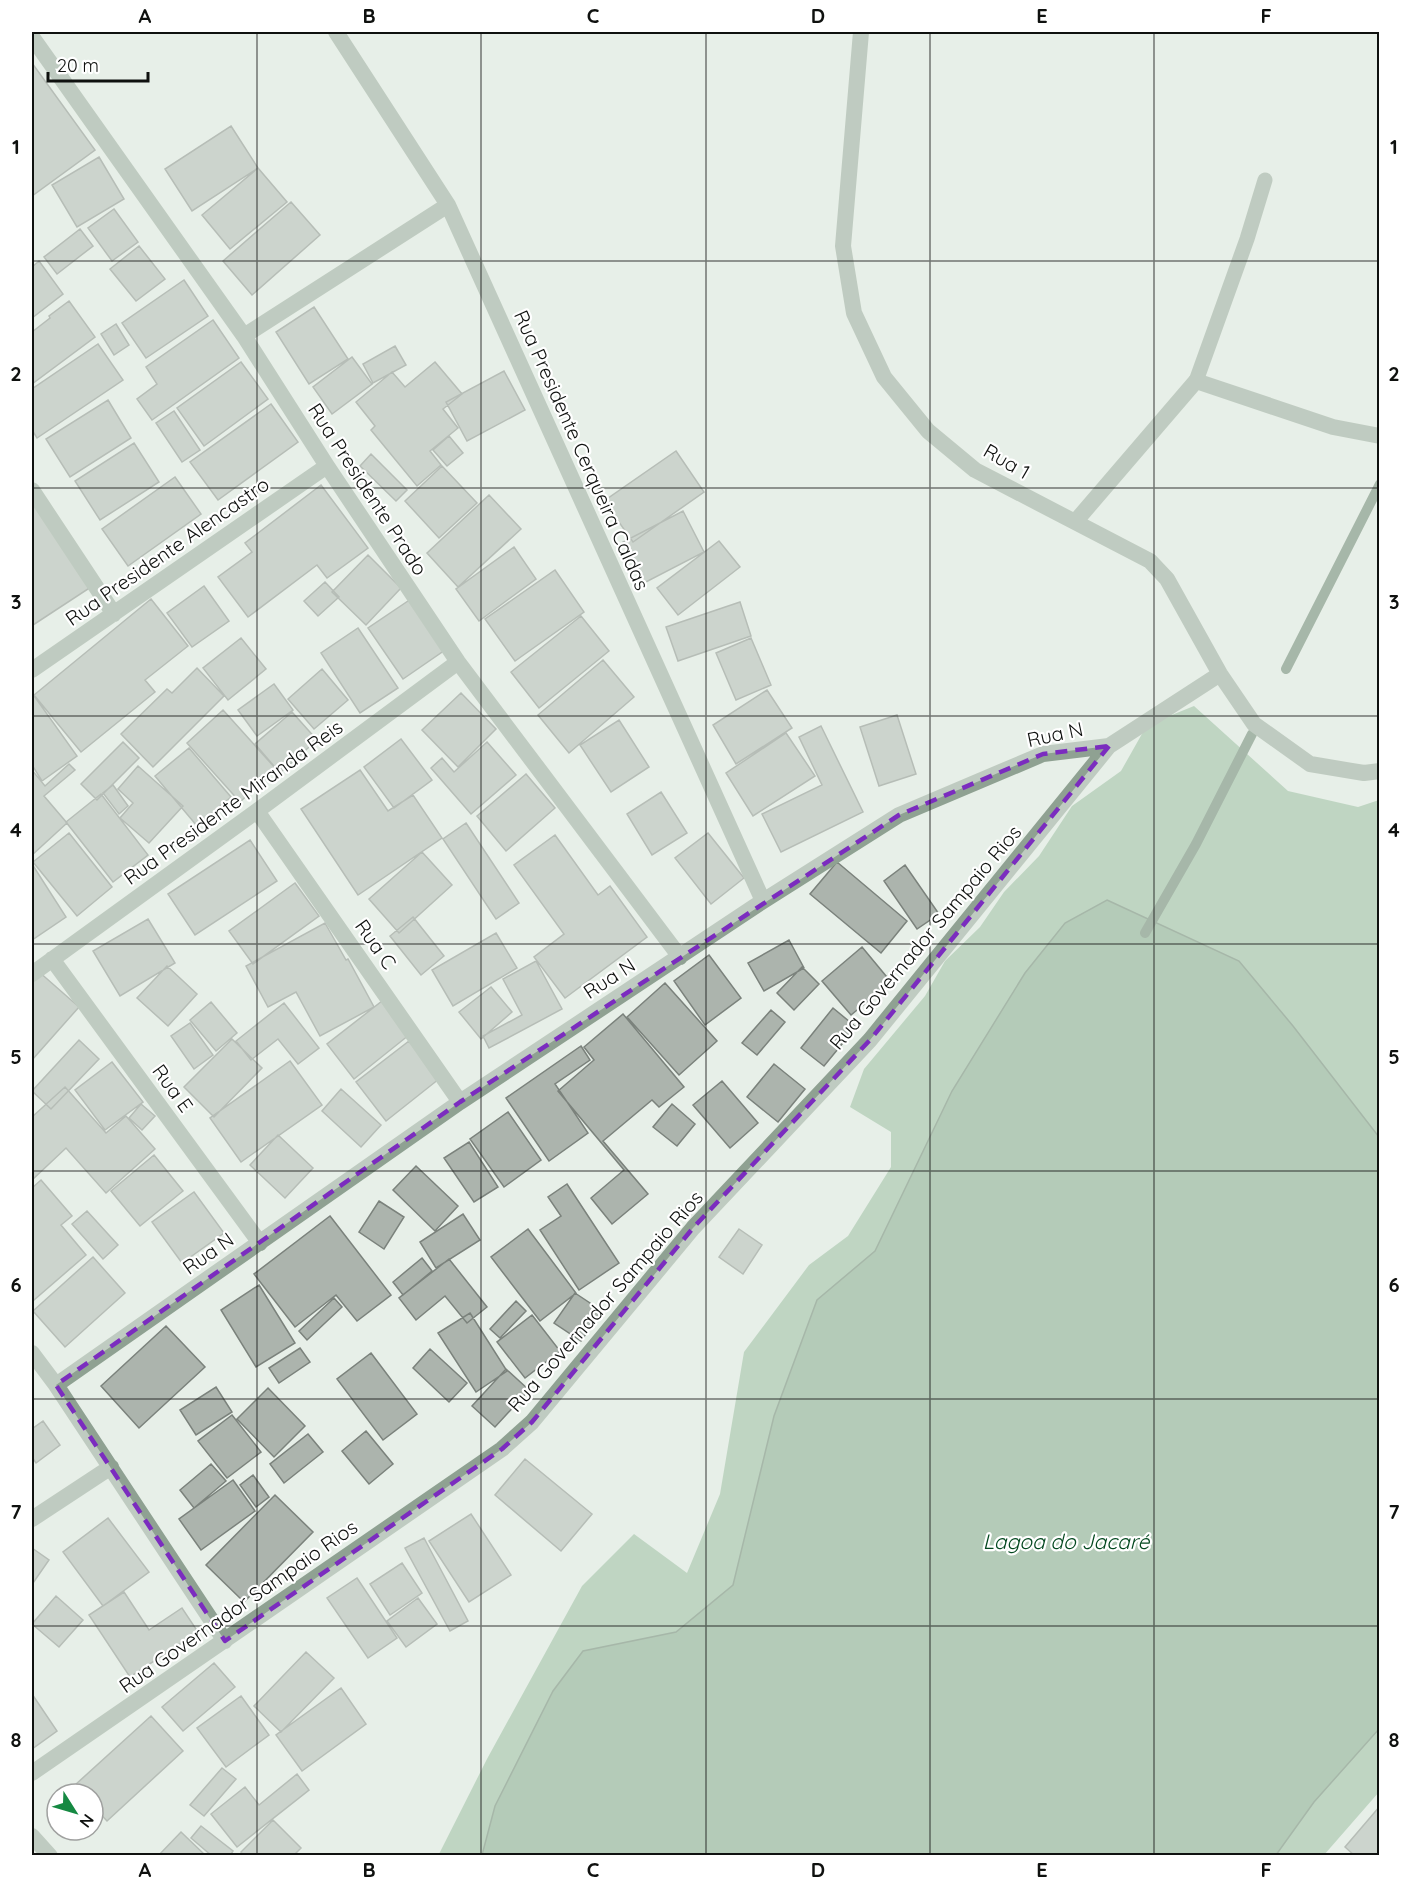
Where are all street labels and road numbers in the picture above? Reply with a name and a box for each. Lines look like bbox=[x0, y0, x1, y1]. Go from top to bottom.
street label: Rua Presidente Cerqueira Caldas bbox=[509, 306, 655, 594]
street label: Rua Presidente Prado bbox=[303, 398, 433, 580]
street label: Rua 1 bbox=[979, 438, 1035, 484]
street label: Rua Presidente Alencastro bbox=[60, 471, 274, 631]
street label: Rua Presidente Miranda Reis bbox=[119, 714, 347, 890]
street label: Rua N bbox=[1025, 716, 1085, 752]
street label: Rua Governador Sampaio Rios bbox=[824, 820, 1026, 1054]
street label: Rua C bbox=[350, 914, 402, 974]
street label: Rua N bbox=[578, 952, 640, 1004]
street label: Rua E bbox=[147, 1059, 199, 1117]
street label: Rua Governador Sampaio Rios bbox=[502, 1185, 708, 1417]
street label: Rua N bbox=[178, 1226, 238, 1280]
street label: Rua Governador Sampaio Rios bbox=[114, 1514, 362, 1698]

